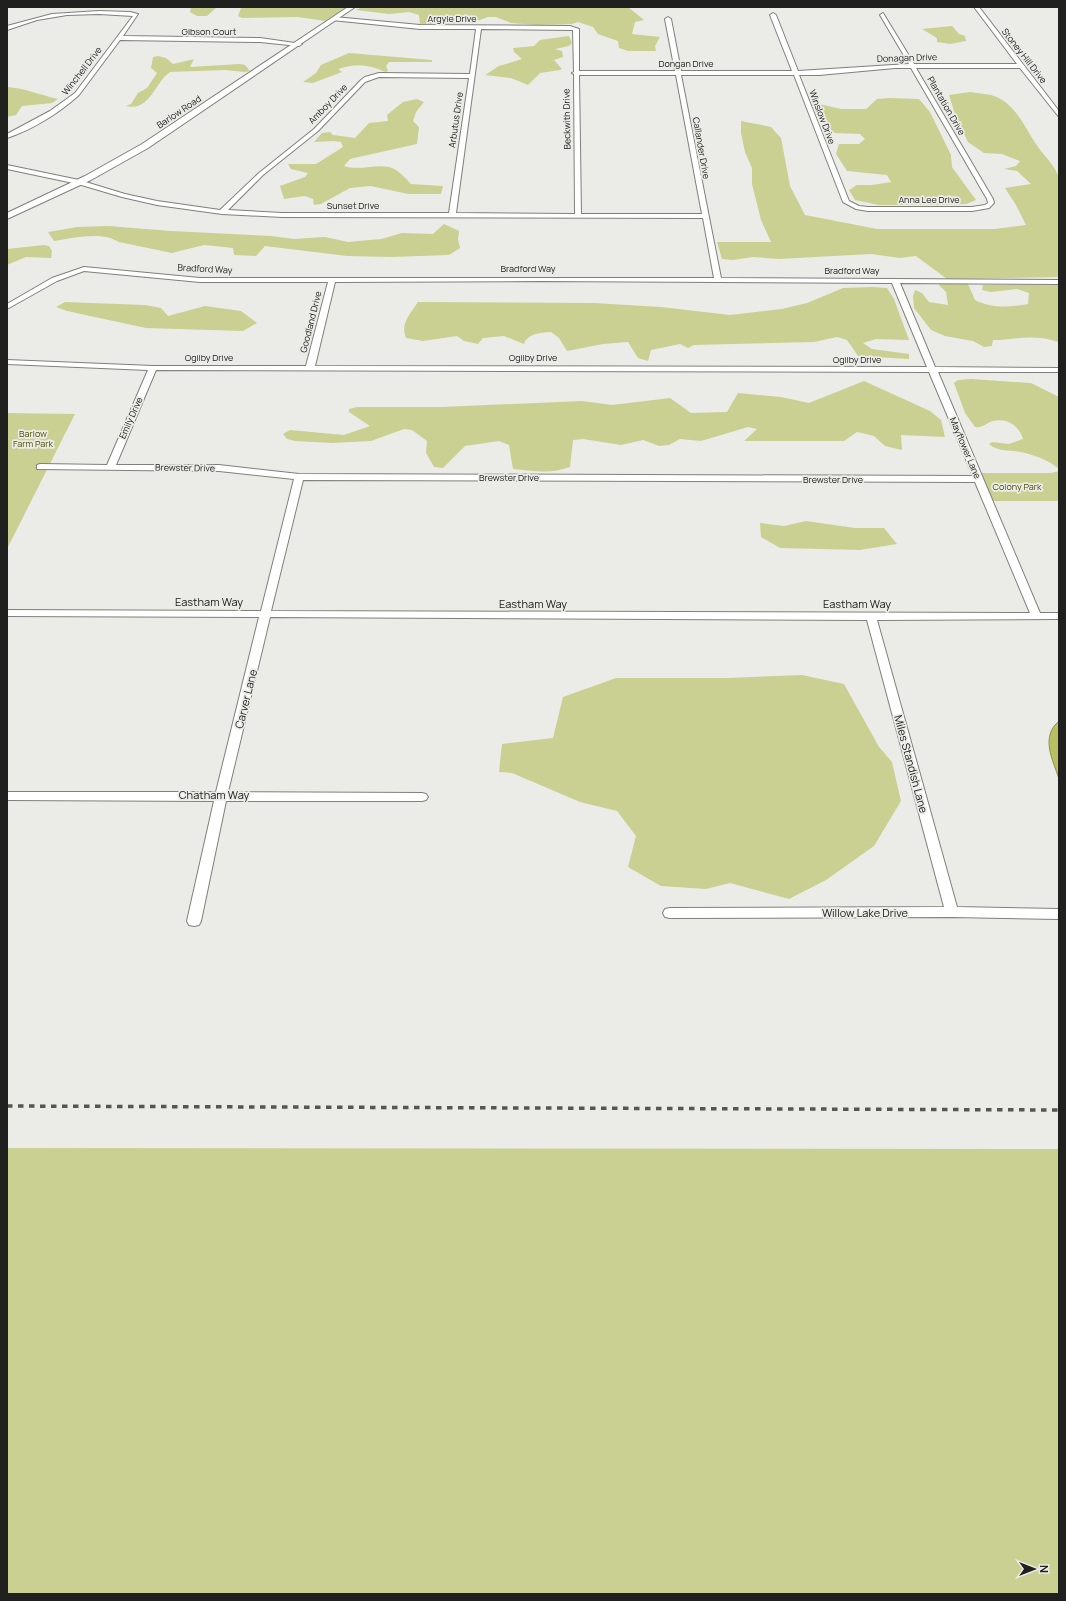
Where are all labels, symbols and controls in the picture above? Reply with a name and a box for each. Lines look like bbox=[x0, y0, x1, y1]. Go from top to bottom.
street label: Argyle Drive bbox=[427, 12, 477, 25]
street label: Gibson Court bbox=[182, 25, 237, 38]
street label: Stoney Hill Drive bbox=[999, 25, 1050, 86]
street label: Winchell Drive bbox=[59, 44, 105, 98]
street label: Donagan Drive bbox=[877, 50, 937, 65]
street label: Dongan Drive bbox=[658, 57, 714, 70]
street label: Plantation Drive bbox=[924, 74, 968, 137]
street label: Amboy Drive bbox=[305, 81, 350, 127]
street label: Beckwith Drive bbox=[559, 88, 574, 150]
street label: Winslow Drive bbox=[806, 88, 839, 146]
street label: Arbutus Drive bbox=[445, 91, 466, 149]
street label: Barlow Road bbox=[154, 92, 204, 131]
street label: Callander Drive bbox=[690, 116, 713, 180]
street label: Anna Lee Drive bbox=[898, 193, 960, 206]
street label: Sunset Drive bbox=[327, 199, 379, 212]
street label: Bradford Way bbox=[177, 261, 233, 276]
street label: Bradford Way bbox=[500, 262, 556, 275]
street label: Bradford Way bbox=[824, 264, 880, 277]
street label: Goodland Drive bbox=[297, 290, 324, 354]
street label: Ogilby Drive bbox=[185, 351, 233, 364]
street label: Ogilby Drive bbox=[509, 351, 557, 364]
street label: Ogilby Drive bbox=[833, 353, 881, 366]
street label: Emily Drive bbox=[116, 395, 146, 441]
street label: Mayflower Lane bbox=[947, 415, 984, 480]
park label: Barlow Farm Park bbox=[13, 427, 54, 450]
street label: Brewster Drive bbox=[155, 460, 215, 475]
street label: Brewster Drive bbox=[479, 471, 539, 484]
street label: Brewster Drive bbox=[803, 473, 863, 486]
park label: Colony Park bbox=[993, 480, 1042, 493]
street label: Eastham Way bbox=[175, 594, 243, 609]
street label: Eastham Way bbox=[499, 596, 567, 611]
street label: Eastham Way bbox=[823, 596, 891, 611]
street label: Carver Lane bbox=[231, 667, 260, 730]
street label: Miles Standish Lane bbox=[891, 713, 932, 815]
street label: Chatham Way bbox=[179, 787, 249, 802]
street label: Willow Lake Drive bbox=[822, 905, 909, 920]
north arrow bbox=[1014, 1549, 1054, 1589]
text: N bbox=[1037, 1565, 1052, 1573]

